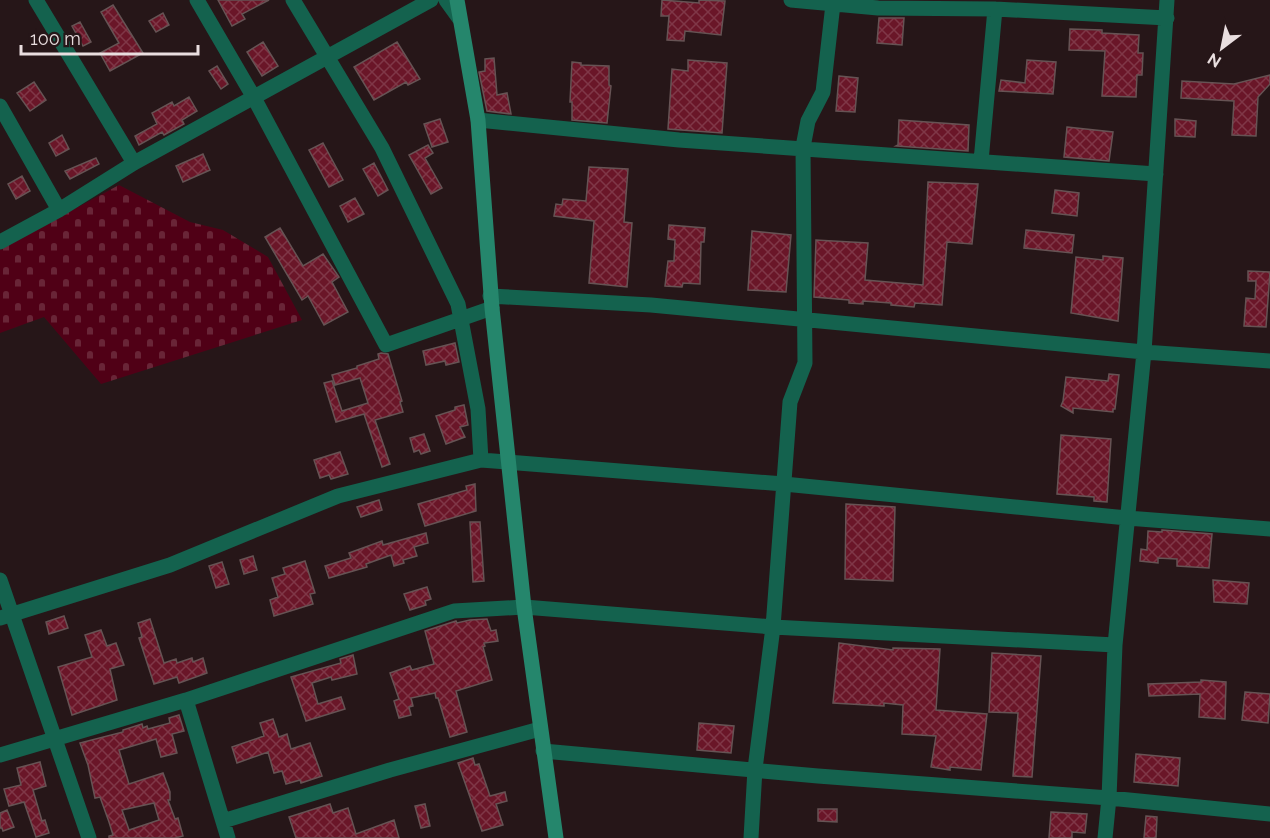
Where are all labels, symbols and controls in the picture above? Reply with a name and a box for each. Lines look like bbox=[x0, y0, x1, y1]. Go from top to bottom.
scale bar bbox=[21, 18, 198, 56]
north arrow bbox=[1192, 18, 1252, 78]
text: 100 m bbox=[30, 28, 81, 49]
text: N bbox=[1204, 49, 1225, 72]

